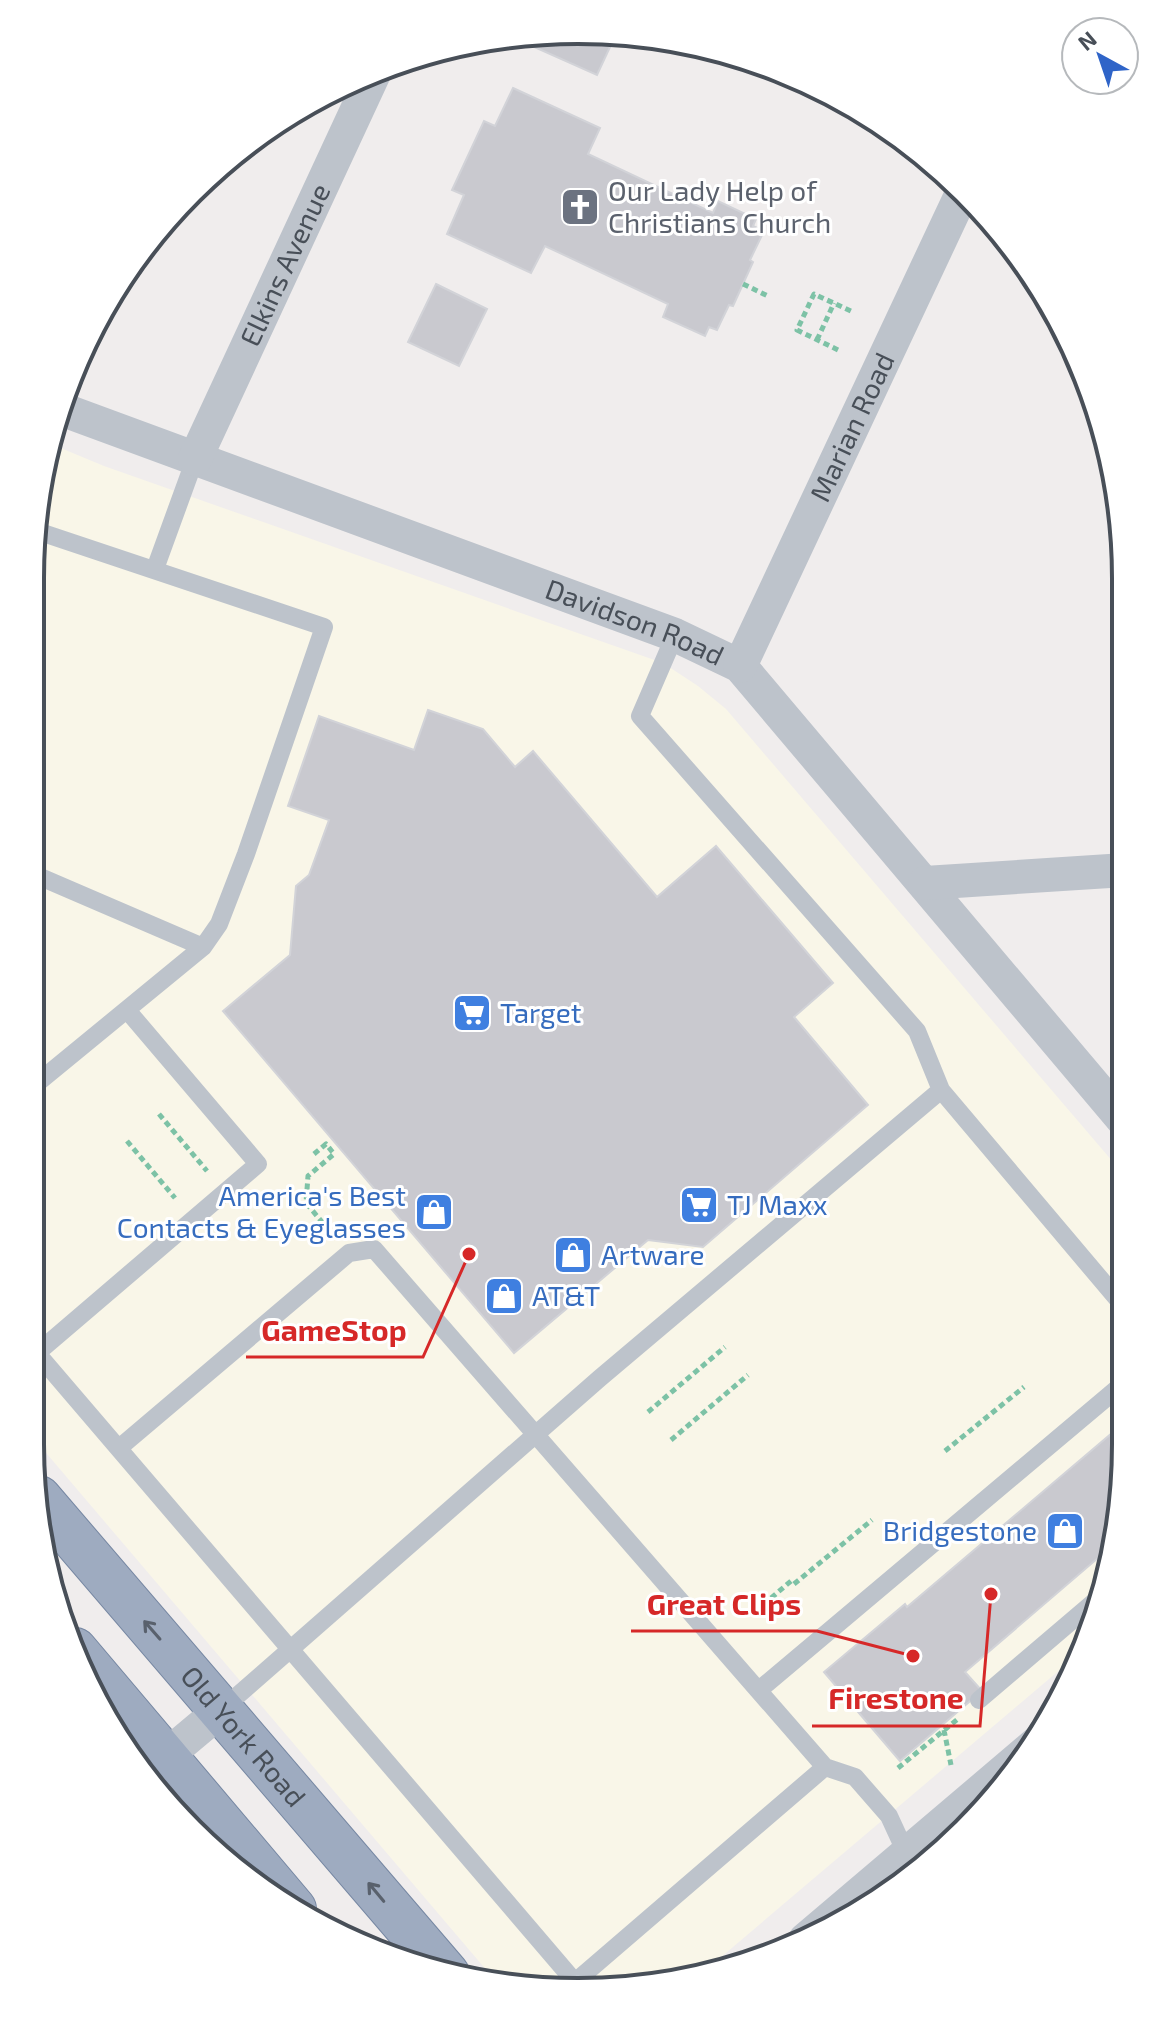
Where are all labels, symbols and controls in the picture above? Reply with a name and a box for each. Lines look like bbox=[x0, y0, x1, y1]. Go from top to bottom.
north arrow bbox=[1060, 16, 1140, 96]
text: N bbox=[1072, 25, 1101, 55]
place label: Our Lady Help of Christians Church bbox=[608, 173, 831, 239]
street label: Elkins Avenue bbox=[232, 178, 336, 351]
church icon: Our Lady Help of Christians Church bbox=[559, 186, 601, 228]
street label: Marian Road bbox=[802, 347, 901, 506]
street label: Davidson Road bbox=[541, 571, 730, 672]
supermarket icon: Target bbox=[451, 992, 493, 1034]
place label: Target bbox=[500, 995, 581, 1029]
place label: America's Best Contacts & Eyeglasses bbox=[117, 1178, 406, 1244]
supermarket icon: TJ Maxx bbox=[678, 1184, 720, 1226]
place label: TJ Maxx bbox=[727, 1187, 828, 1221]
shop icon: America's Best Contacts & Eyeglasses bbox=[413, 1191, 455, 1233]
shop icon: Artware bbox=[552, 1234, 594, 1276]
place label: Artware bbox=[601, 1237, 705, 1271]
shop icon: AT&T bbox=[483, 1275, 525, 1317]
place label: AT&T bbox=[532, 1278, 600, 1312]
callout: GameStop bbox=[246, 1303, 423, 1357]
text: GameStop bbox=[261, 1311, 407, 1347]
shop icon: Bridgestone bbox=[1044, 1510, 1086, 1552]
place label: Bridgestone bbox=[883, 1513, 1037, 1547]
callout: Great Clips bbox=[631, 1577, 817, 1631]
text: Great Clips bbox=[647, 1585, 801, 1621]
one-way arrow bbox=[143, 1620, 161, 1640]
street label: Old York Road bbox=[174, 1658, 314, 1813]
callout: Firestone bbox=[812, 1672, 980, 1726]
text: Firestone bbox=[828, 1679, 964, 1715]
one-way arrow bbox=[367, 1882, 385, 1902]

